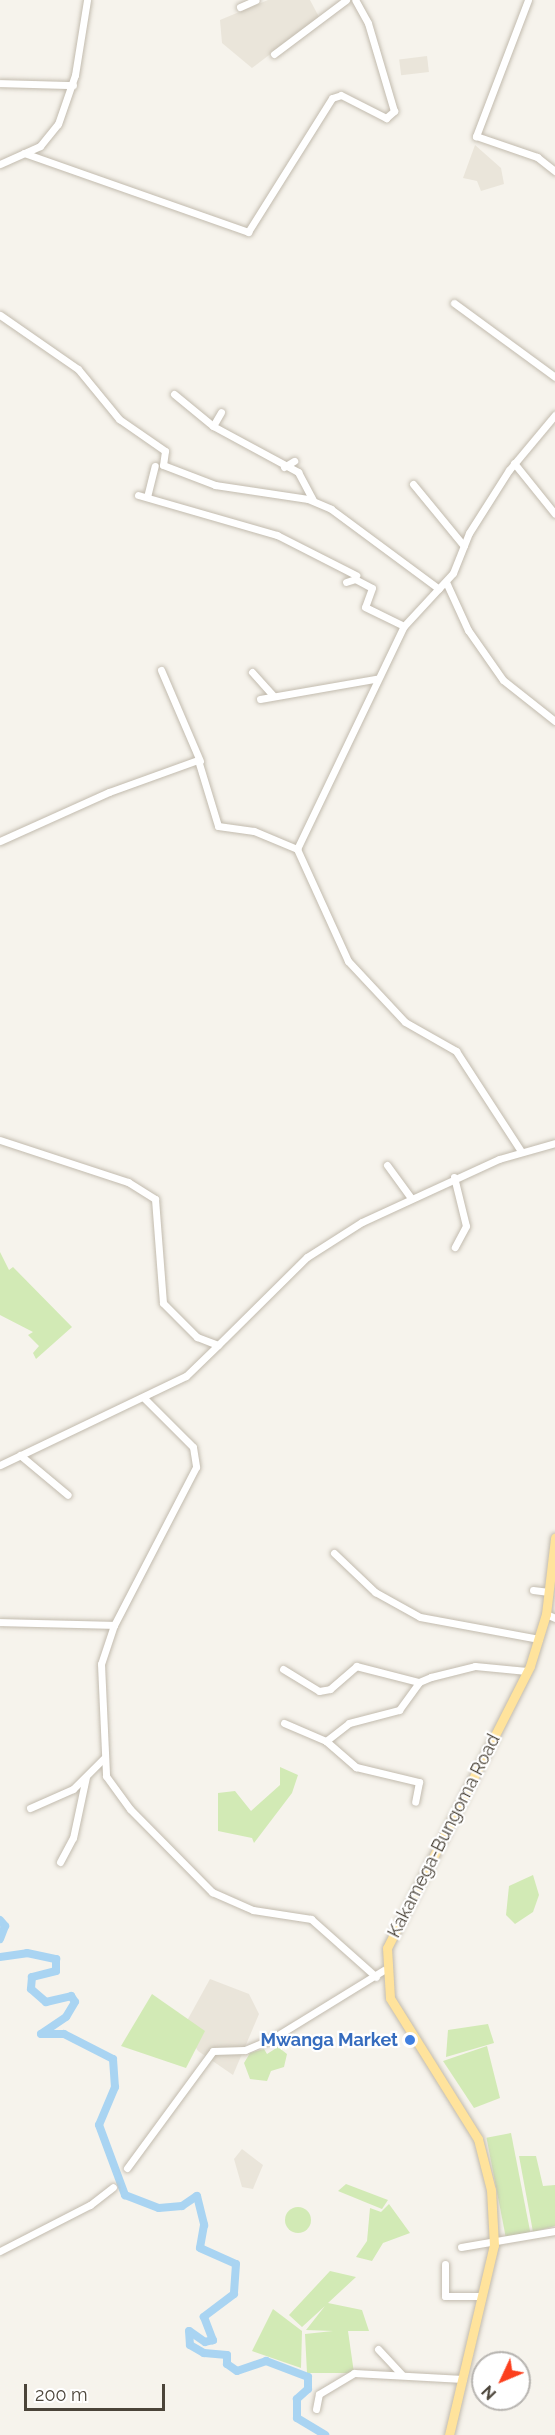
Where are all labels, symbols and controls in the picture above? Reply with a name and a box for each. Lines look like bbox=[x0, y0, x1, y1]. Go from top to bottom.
street label: Kakamega-Bungoma Road bbox=[383, 1731, 505, 1941]
place label: Mwanga Market bbox=[260, 2029, 398, 2051]
marker: Mwanga Market bbox=[403, 2033, 417, 2047]
north arrow bbox=[471, 2351, 531, 2411]
scale bar bbox=[27, 2372, 168, 2410]
text: N bbox=[478, 2381, 500, 2403]
text: 200 m bbox=[35, 2384, 88, 2405]

